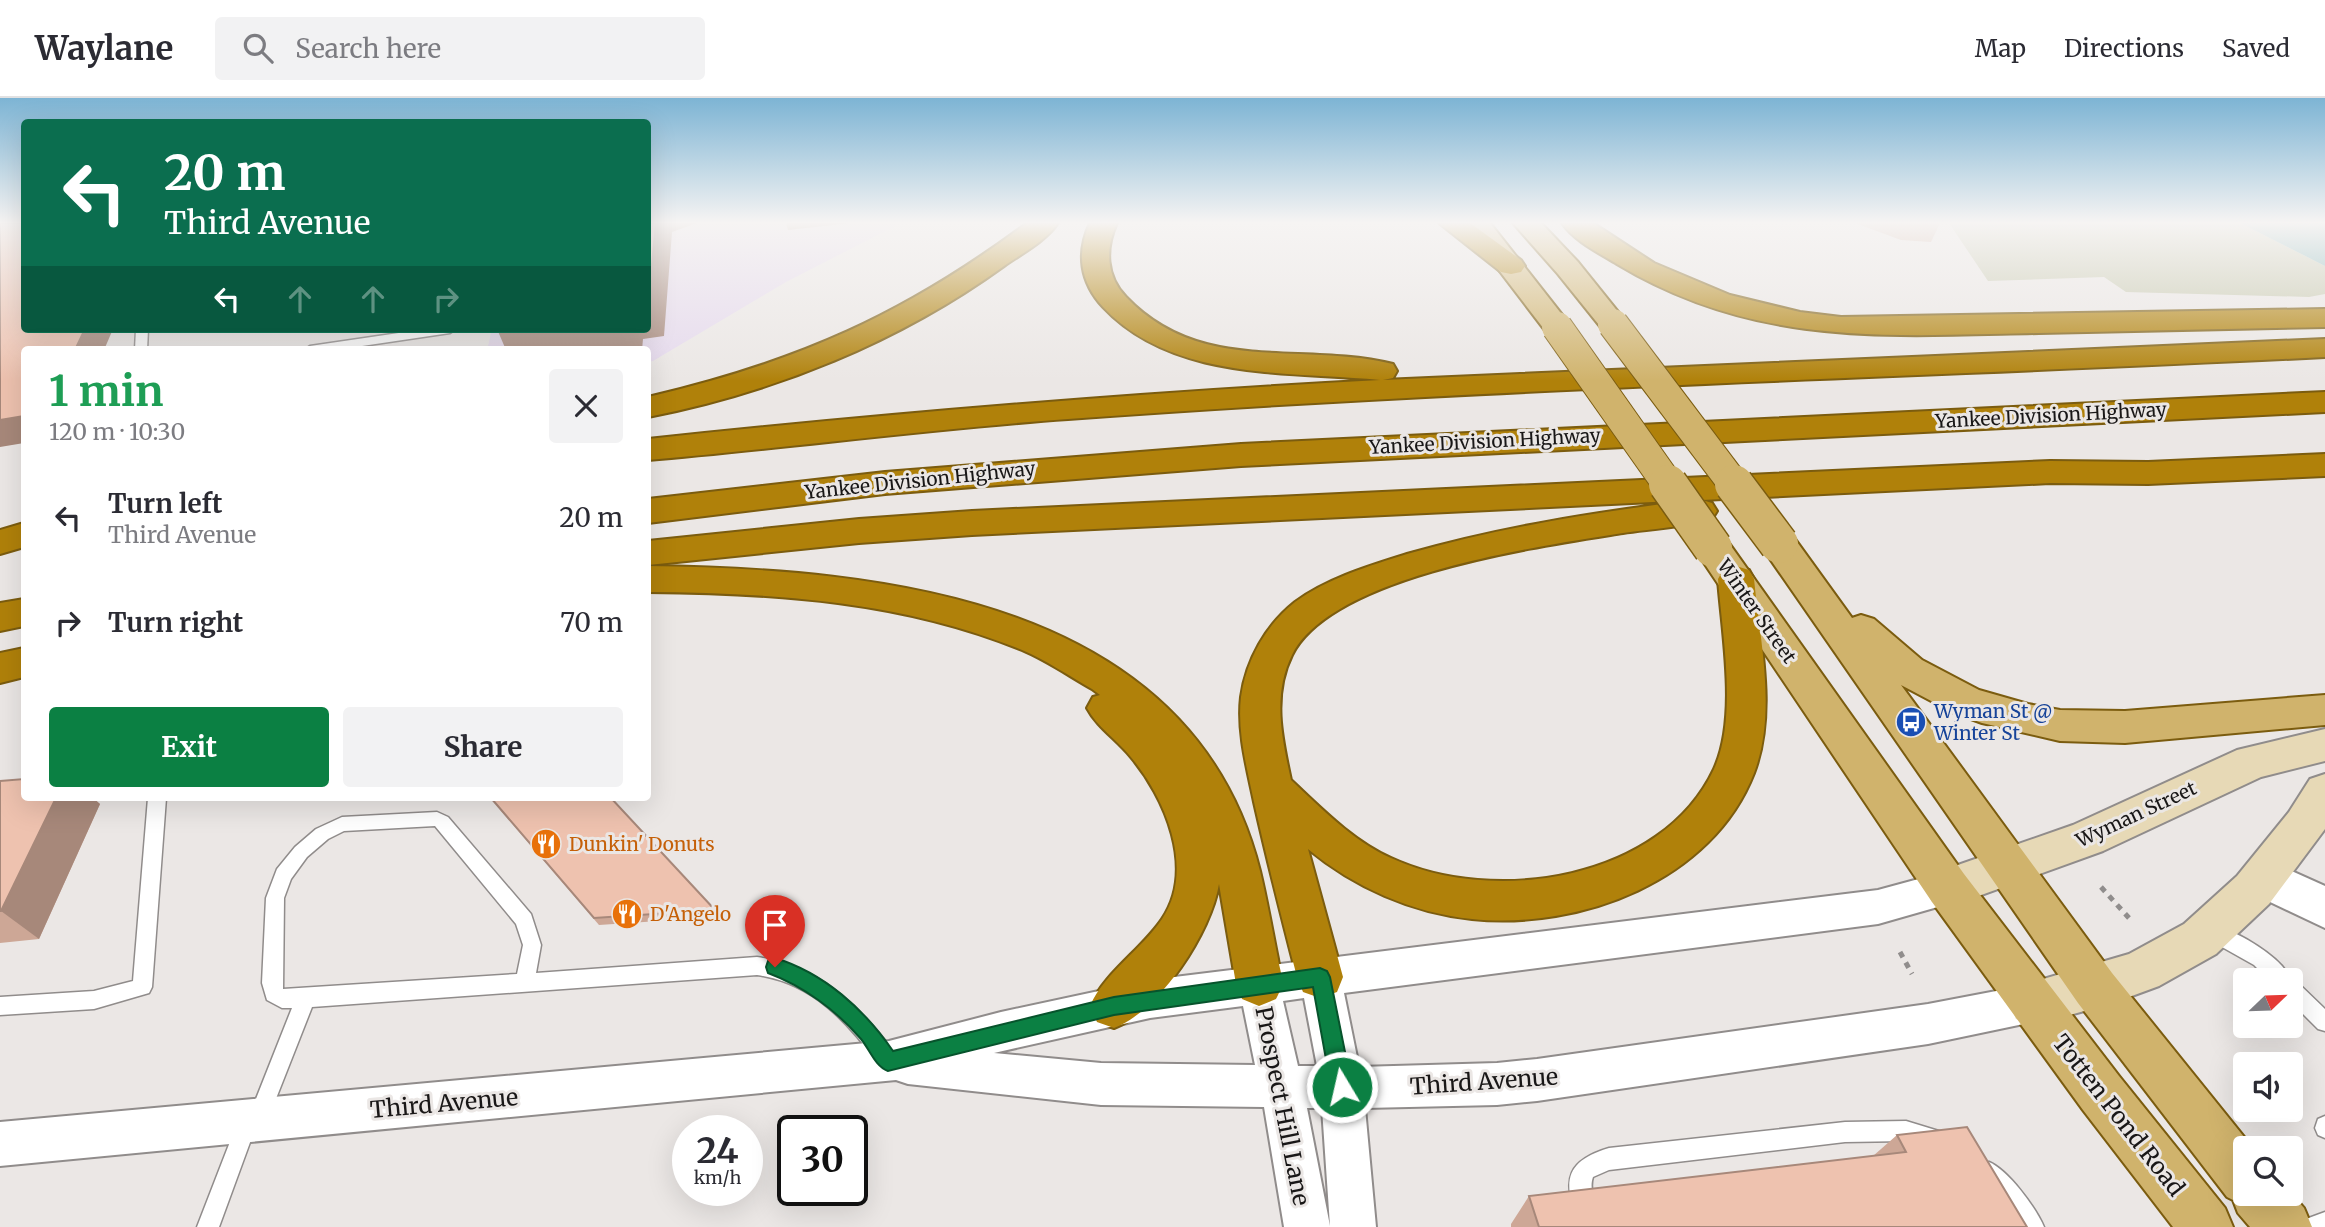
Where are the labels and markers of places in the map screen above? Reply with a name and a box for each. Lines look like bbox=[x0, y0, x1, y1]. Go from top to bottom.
place label: Wyman St @ Winter St bbox=[1933, 699, 2052, 745]
bus stop icon: Wyman St @ Winter St bbox=[1894, 705, 1928, 739]
restaurant icon: Dunkin' Donuts bbox=[529, 827, 563, 861]
place label: Dunkin' Donuts bbox=[569, 832, 715, 856]
pin bbox=[745, 895, 805, 967]
restaurant icon: D'Angelo bbox=[610, 897, 644, 931]
place label: D'Angelo bbox=[650, 902, 731, 926]

